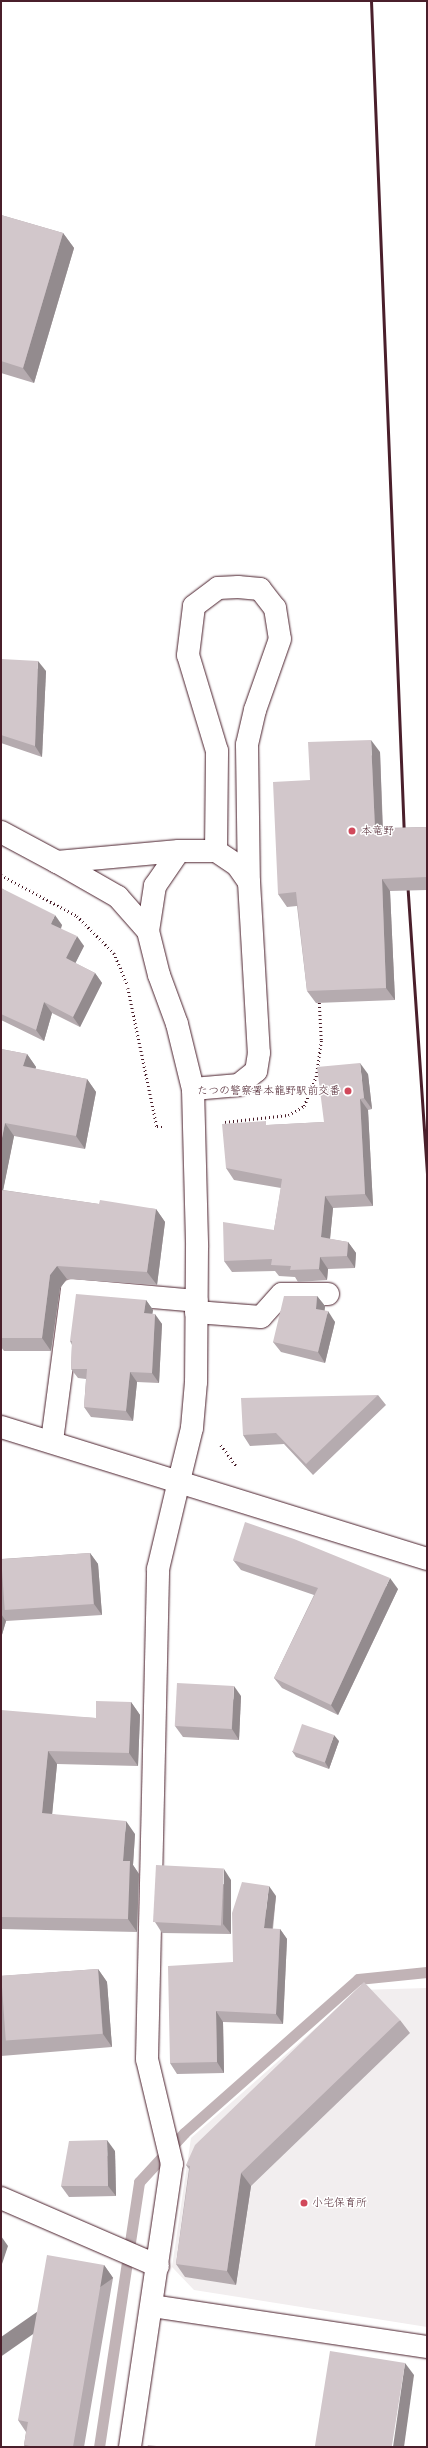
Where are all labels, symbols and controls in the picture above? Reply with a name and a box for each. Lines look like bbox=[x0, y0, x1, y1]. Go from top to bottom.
place label: 本竜野 bbox=[361, 824, 394, 838]
marker: 本竜野 bbox=[346, 825, 358, 837]
place label: たつの警察署本龍野駅前交番 bbox=[197, 1084, 340, 1098]
marker: たつの警察署本龍野駅前交番 bbox=[343, 1086, 353, 1096]
place label: 小宅保育所 bbox=[312, 2196, 367, 2210]
marker: 小宅保育所 bbox=[299, 2198, 309, 2208]

